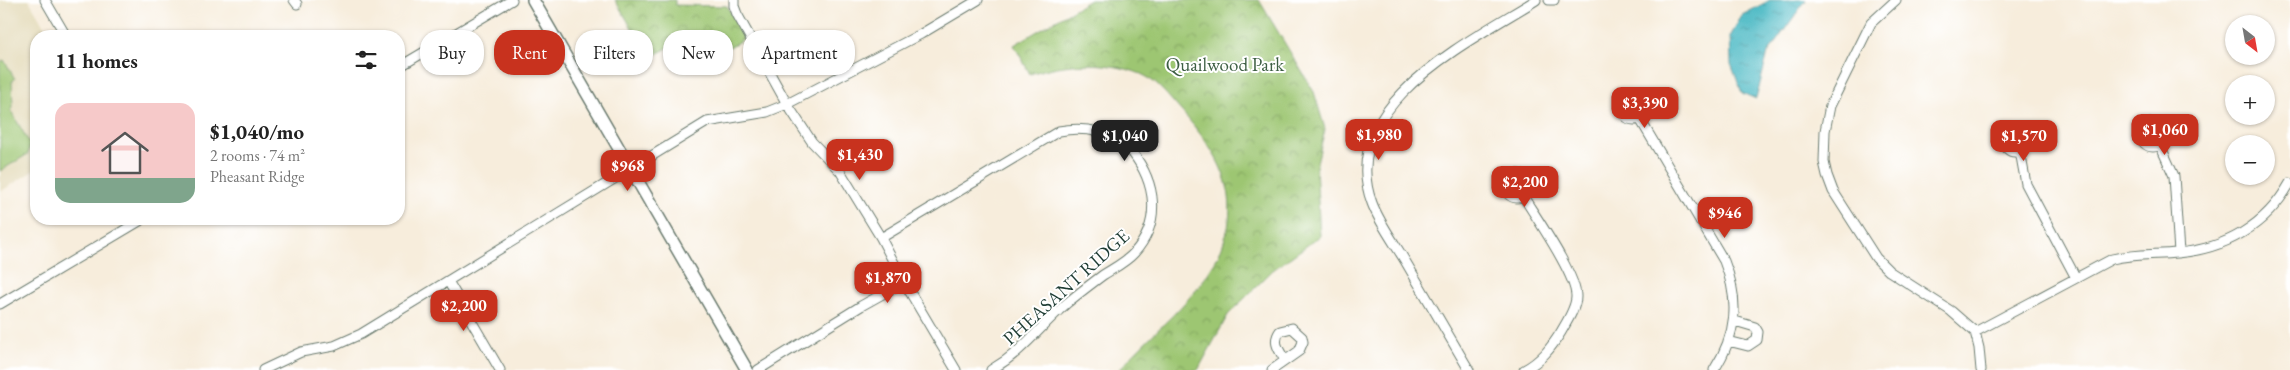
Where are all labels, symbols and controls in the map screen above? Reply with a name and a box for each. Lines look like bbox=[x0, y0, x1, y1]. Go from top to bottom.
north arrow bbox=[2225, 15, 2275, 65]
map controls bbox=[2225, 15, 2275, 185]
chip: Buy bbox=[420, 30, 484, 75]
chip: Rent bbox=[494, 30, 565, 75]
chip: Filters bbox=[575, 30, 653, 75]
chip: New bbox=[663, 30, 733, 75]
chip: Apartment bbox=[743, 30, 855, 75]
icon: filters bbox=[352, 46, 380, 74]
text: 11 homes bbox=[55, 47, 138, 74]
park label: Quailwood Park bbox=[1166, 52, 1285, 77]
button: + bbox=[2225, 75, 2275, 125]
pin: $3,390 bbox=[1604, 86, 1686, 129]
text: $3,390 bbox=[1622, 92, 1668, 113]
pin: $1,060 bbox=[2124, 114, 2206, 156]
text: $1,040/mo bbox=[210, 118, 304, 145]
pin: $1,980 bbox=[1338, 119, 1420, 161]
text: $1,060 bbox=[2142, 119, 2188, 140]
pin: $1,040 bbox=[1084, 120, 1166, 162]
pin: $1,570 bbox=[1983, 120, 2065, 162]
icon: home bbox=[95, 123, 155, 183]
text: $1,980 bbox=[1356, 124, 1402, 145]
text: $1,040 bbox=[1102, 125, 1148, 146]
text: $1,570 bbox=[2001, 125, 2047, 146]
button: − bbox=[2225, 135, 2275, 185]
pin: $1,430 bbox=[819, 138, 901, 181]
text: $1,430 bbox=[837, 144, 883, 165]
text: 2 rooms · 74 m² bbox=[210, 145, 305, 166]
pin: $968 bbox=[598, 150, 658, 192]
text: $968 bbox=[612, 155, 644, 176]
text: Pheasant Ridge bbox=[210, 166, 305, 187]
pin: $2,200 bbox=[1484, 166, 1566, 208]
text: $2,200 bbox=[1502, 171, 1548, 192]
pin: $946 bbox=[1695, 196, 1755, 239]
text: $946 bbox=[1709, 202, 1741, 223]
street label: PHEASANT RIDGE bbox=[997, 223, 1135, 351]
pin: $1,870 bbox=[847, 262, 929, 304]
text: $1,870 bbox=[865, 267, 911, 288]
pin: $2,200 bbox=[423, 290, 505, 332]
text: $2,200 bbox=[441, 295, 487, 316]

